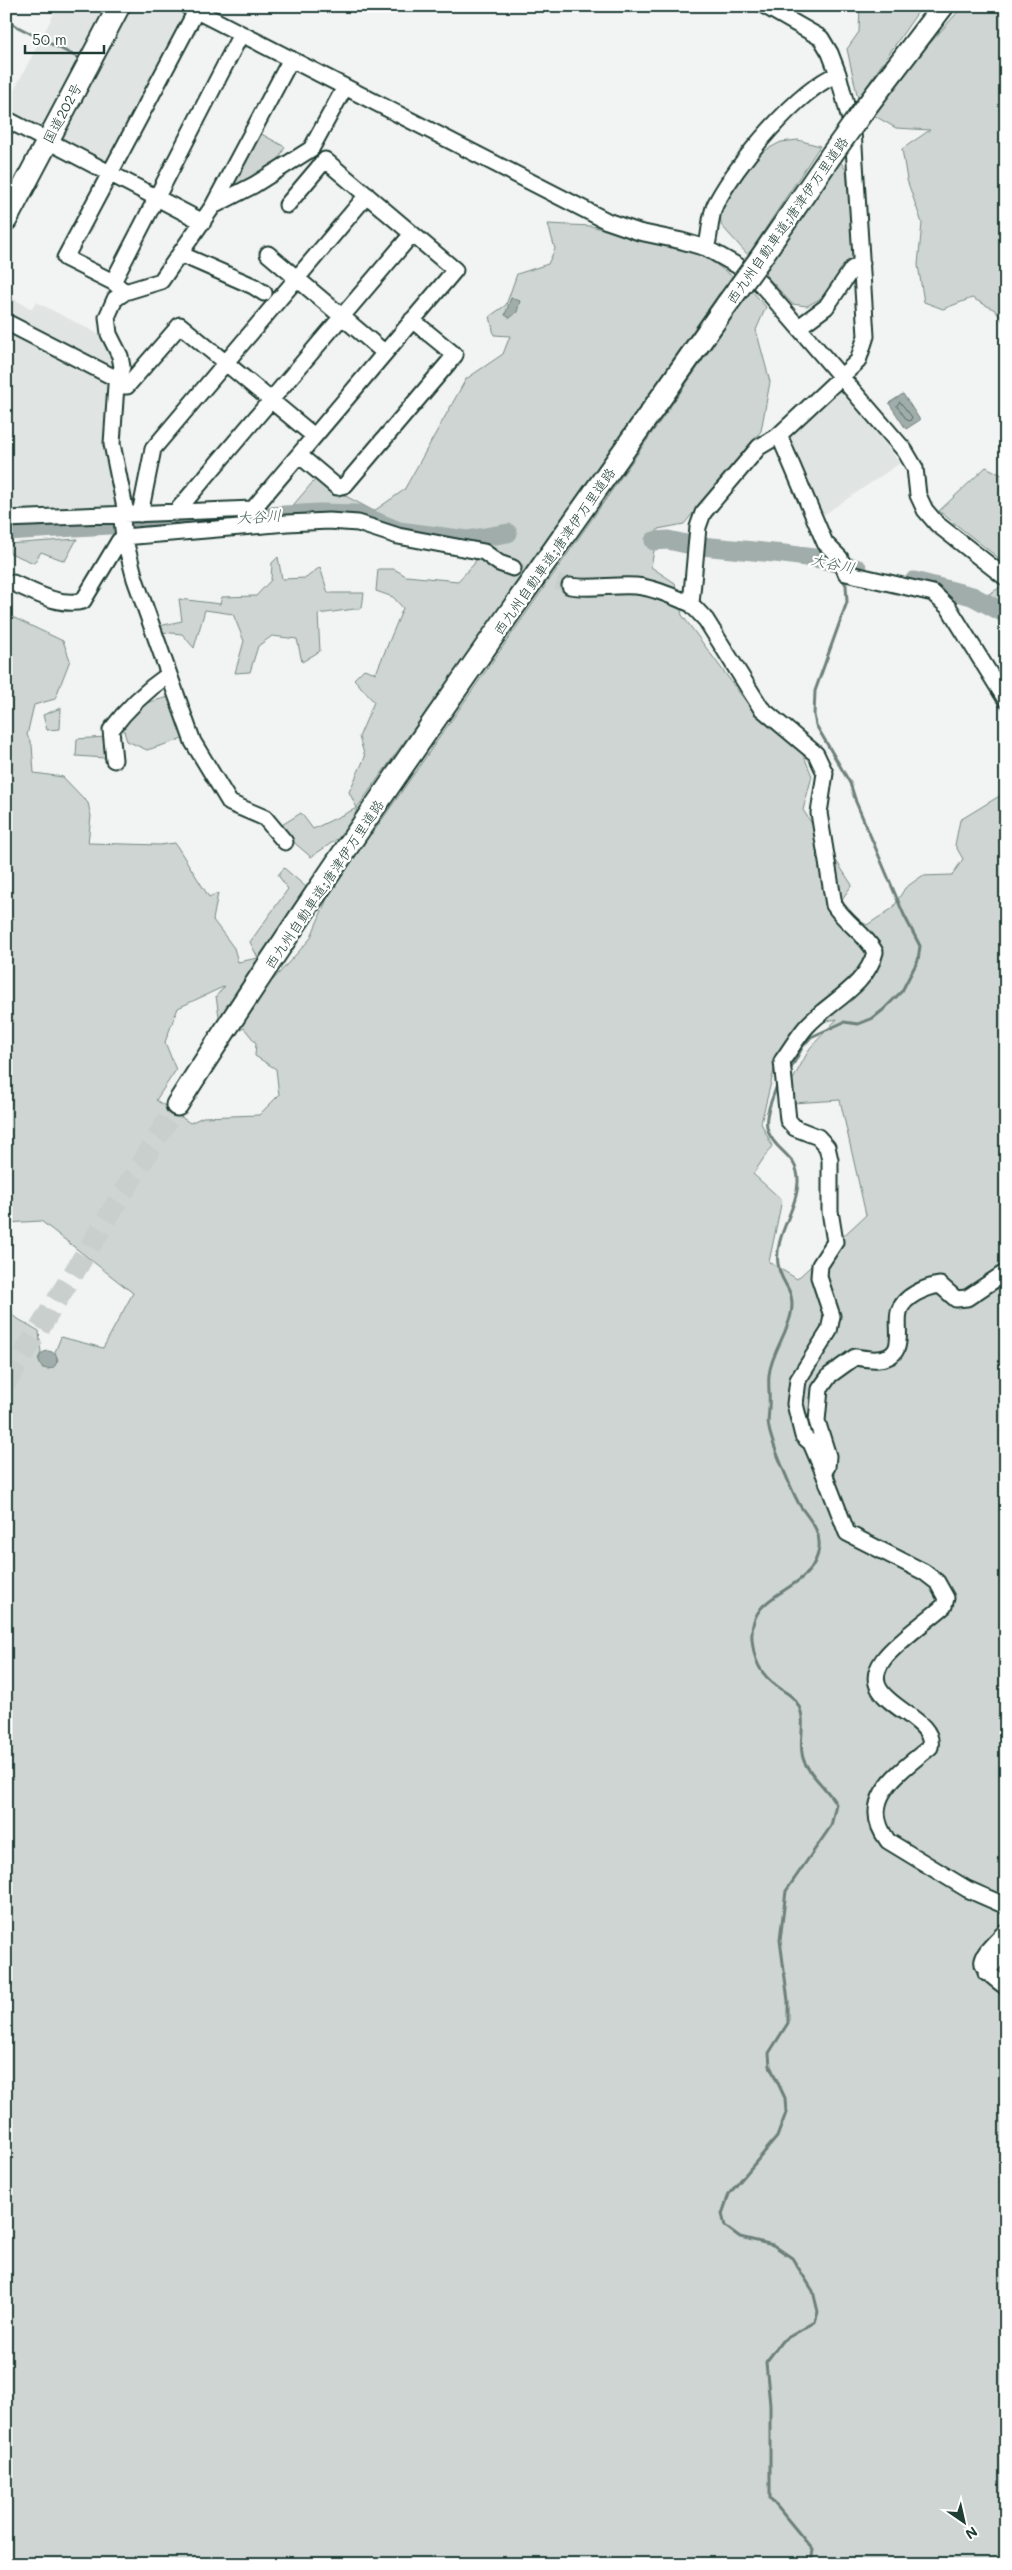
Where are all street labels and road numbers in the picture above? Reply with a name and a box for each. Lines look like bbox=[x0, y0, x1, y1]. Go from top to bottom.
street label: 国道202号 bbox=[38, 79, 86, 147]
street label: 西九州自動車道;唐津伊万里道路 bbox=[722, 132, 852, 308]
street label: 西九州自動車道;唐津伊万里道路 bbox=[489, 463, 619, 639]
street label: 西九州自動車道;唐津伊万里道路 bbox=[260, 796, 388, 972]

